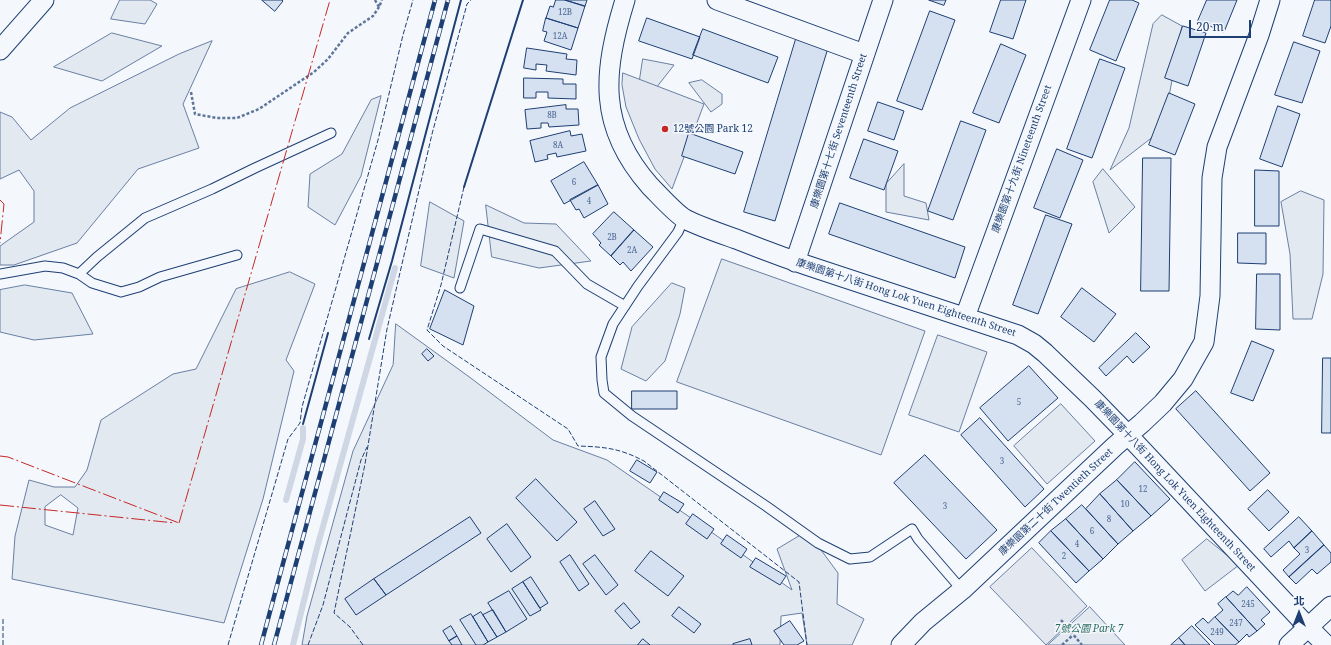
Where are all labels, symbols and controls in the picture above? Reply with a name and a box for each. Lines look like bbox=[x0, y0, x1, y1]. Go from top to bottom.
house number: 12B bbox=[558, 8, 572, 18]
scale bar bbox=[1191, 12, 1253, 38]
text: 20 m bbox=[1196, 18, 1224, 35]
house number: 12A bbox=[553, 32, 567, 42]
street label: 康樂園第十七街 Seventeenth Street bbox=[808, 52, 870, 210]
street label: 康樂園第十九街 Nineteenth Street bbox=[990, 84, 1054, 234]
house number: 8B bbox=[547, 111, 557, 121]
place label: 12號公園 Park 12 bbox=[673, 123, 753, 135]
marker: 12號公園 Park 12 bbox=[660, 124, 670, 134]
house number: 8A bbox=[553, 141, 563, 151]
house number: 6 bbox=[572, 178, 576, 188]
house number: 4 bbox=[587, 197, 591, 207]
house number: 2B bbox=[607, 233, 617, 243]
house number: 2A bbox=[627, 246, 637, 256]
street label: 康樂園第十八街 Hong Lok Yuen Eighteenth Street bbox=[795, 257, 1017, 339]
house number: 5 bbox=[1017, 398, 1021, 408]
street label: 康樂園第十八街 Hong Lok Yuen Eighteenth Street bbox=[1092, 398, 1258, 574]
street label: 康樂園第二十街 Twentieth Street bbox=[996, 446, 1116, 558]
house number: 3 bbox=[1000, 457, 1004, 467]
house number: 12 bbox=[1139, 485, 1147, 495]
house number: 10 bbox=[1121, 500, 1129, 510]
house number: 3 bbox=[943, 502, 947, 512]
house number: 8 bbox=[1107, 515, 1111, 525]
house number: 6 bbox=[1090, 527, 1094, 537]
house number: 4 bbox=[1075, 540, 1079, 550]
house number: 3 bbox=[1305, 546, 1309, 556]
house number: 2 bbox=[1062, 552, 1066, 562]
north arrow bbox=[1279, 593, 1319, 633]
text: 北 bbox=[1294, 593, 1305, 608]
house number: 245 bbox=[1241, 600, 1255, 610]
house number: 247 bbox=[1229, 619, 1243, 629]
park label: 7號公園 Park 7 bbox=[1055, 623, 1123, 635]
house number: 249 bbox=[1210, 628, 1224, 638]

